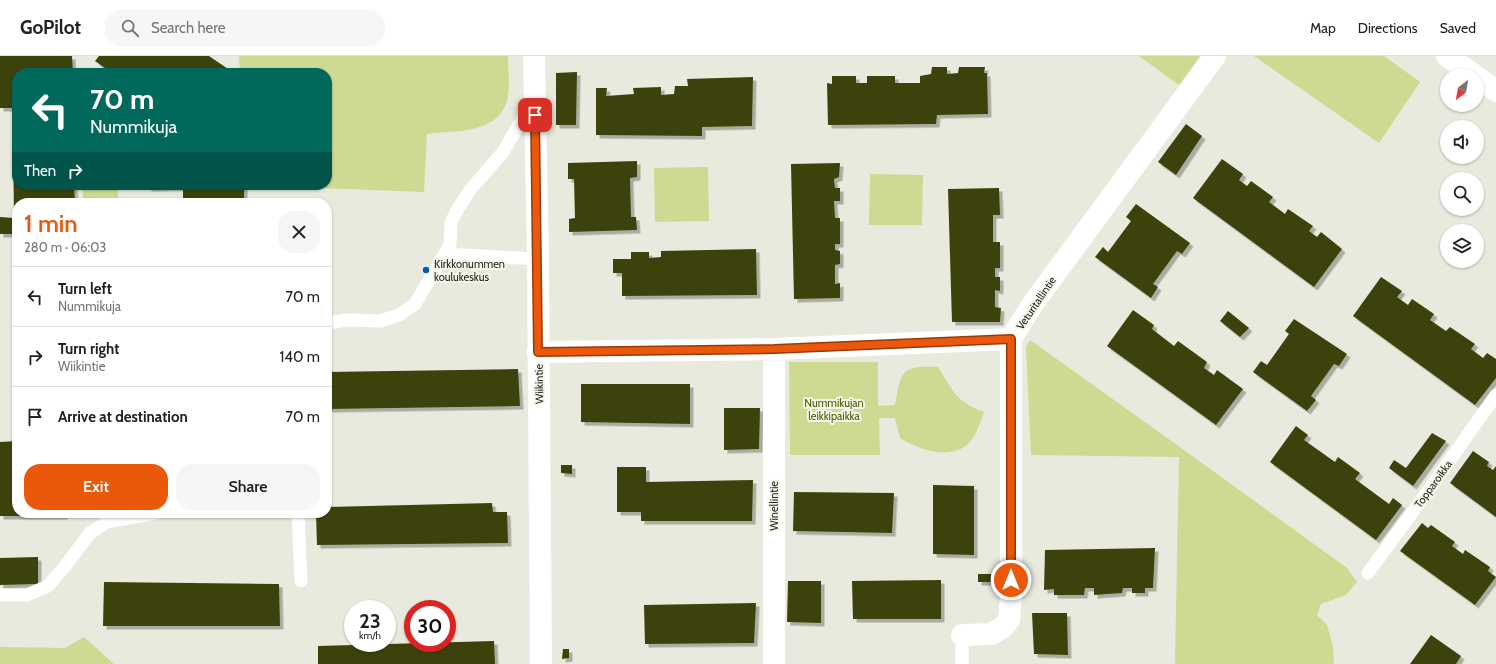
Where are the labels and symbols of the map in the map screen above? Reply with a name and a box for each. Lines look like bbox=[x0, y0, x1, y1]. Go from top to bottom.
north arrow bbox=[1440, 68, 1484, 112]
pin bbox=[518, 98, 552, 132]
place label: Kirkkonummen koulukeskus bbox=[434, 257, 505, 284]
marker: Kirkkonummen koulukeskus bbox=[421, 265, 431, 275]
street label: Veturitallintie bbox=[1013, 273, 1059, 332]
street label: Wiikintie bbox=[532, 364, 546, 404]
park label: Nummikujan leikkipaikka bbox=[804, 396, 864, 423]
street label: Topparoikka bbox=[1411, 457, 1455, 511]
street label: Winellintie bbox=[767, 481, 781, 531]
position arrow bbox=[990, 559, 1032, 601]
speed limit sign: 30 bbox=[404, 600, 456, 652]

